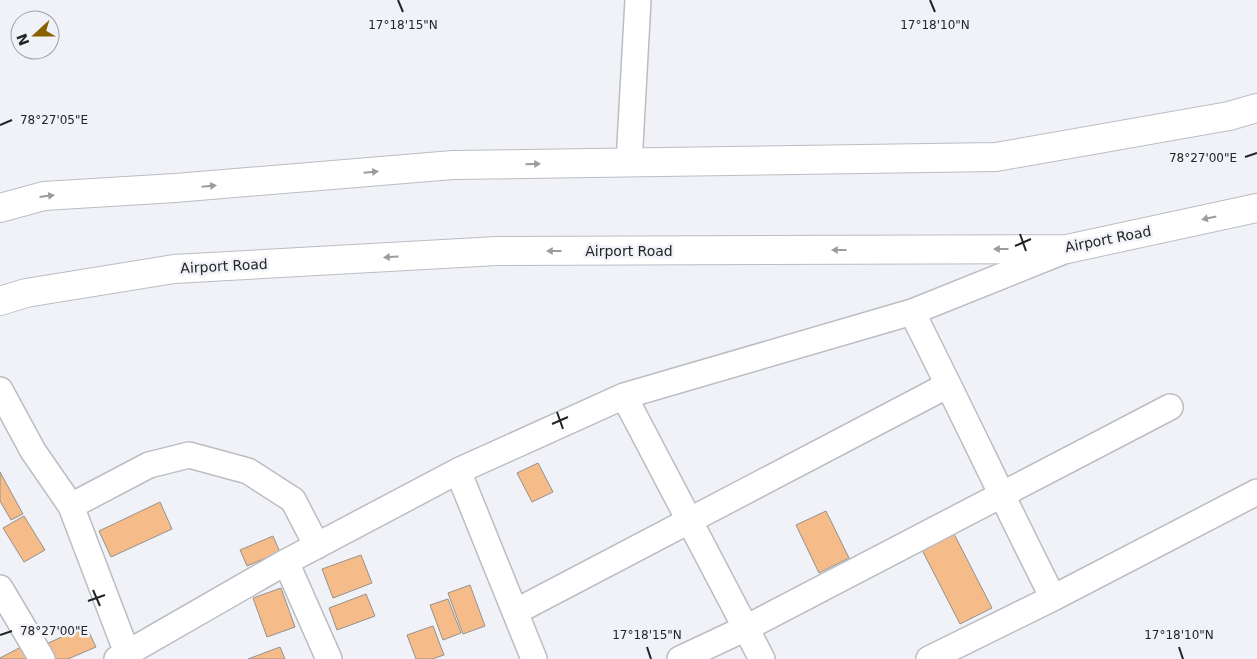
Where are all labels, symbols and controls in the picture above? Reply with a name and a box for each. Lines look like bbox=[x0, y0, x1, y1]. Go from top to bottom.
north arrow bbox=[10, 10, 60, 60]
text: 17°18'15"N bbox=[368, 18, 438, 32]
text: 17°18'10"N bbox=[900, 18, 970, 32]
text: N bbox=[13, 31, 32, 48]
text: 78°27'05"E bbox=[20, 113, 88, 127]
text: 78°27'00"E bbox=[1169, 151, 1237, 165]
one-way arrow bbox=[526, 160, 542, 168]
one-way arrow bbox=[363, 168, 379, 176]
one-way arrow bbox=[202, 181, 218, 189]
one-way arrow bbox=[40, 192, 56, 200]
one-way arrow bbox=[1202, 214, 1217, 222]
street label: Airport Road bbox=[1064, 223, 1152, 255]
street label: Airport Road bbox=[585, 243, 673, 259]
one-way arrow bbox=[993, 245, 1009, 253]
one-way arrow bbox=[830, 246, 846, 254]
one-way arrow bbox=[545, 247, 561, 255]
one-way arrow bbox=[383, 253, 399, 261]
street label: Airport Road bbox=[180, 256, 268, 276]
text: 78°27'00"E bbox=[20, 624, 88, 638]
text: 17°18'15"N bbox=[612, 628, 682, 642]
text: 17°18'10"N bbox=[1144, 628, 1214, 642]

